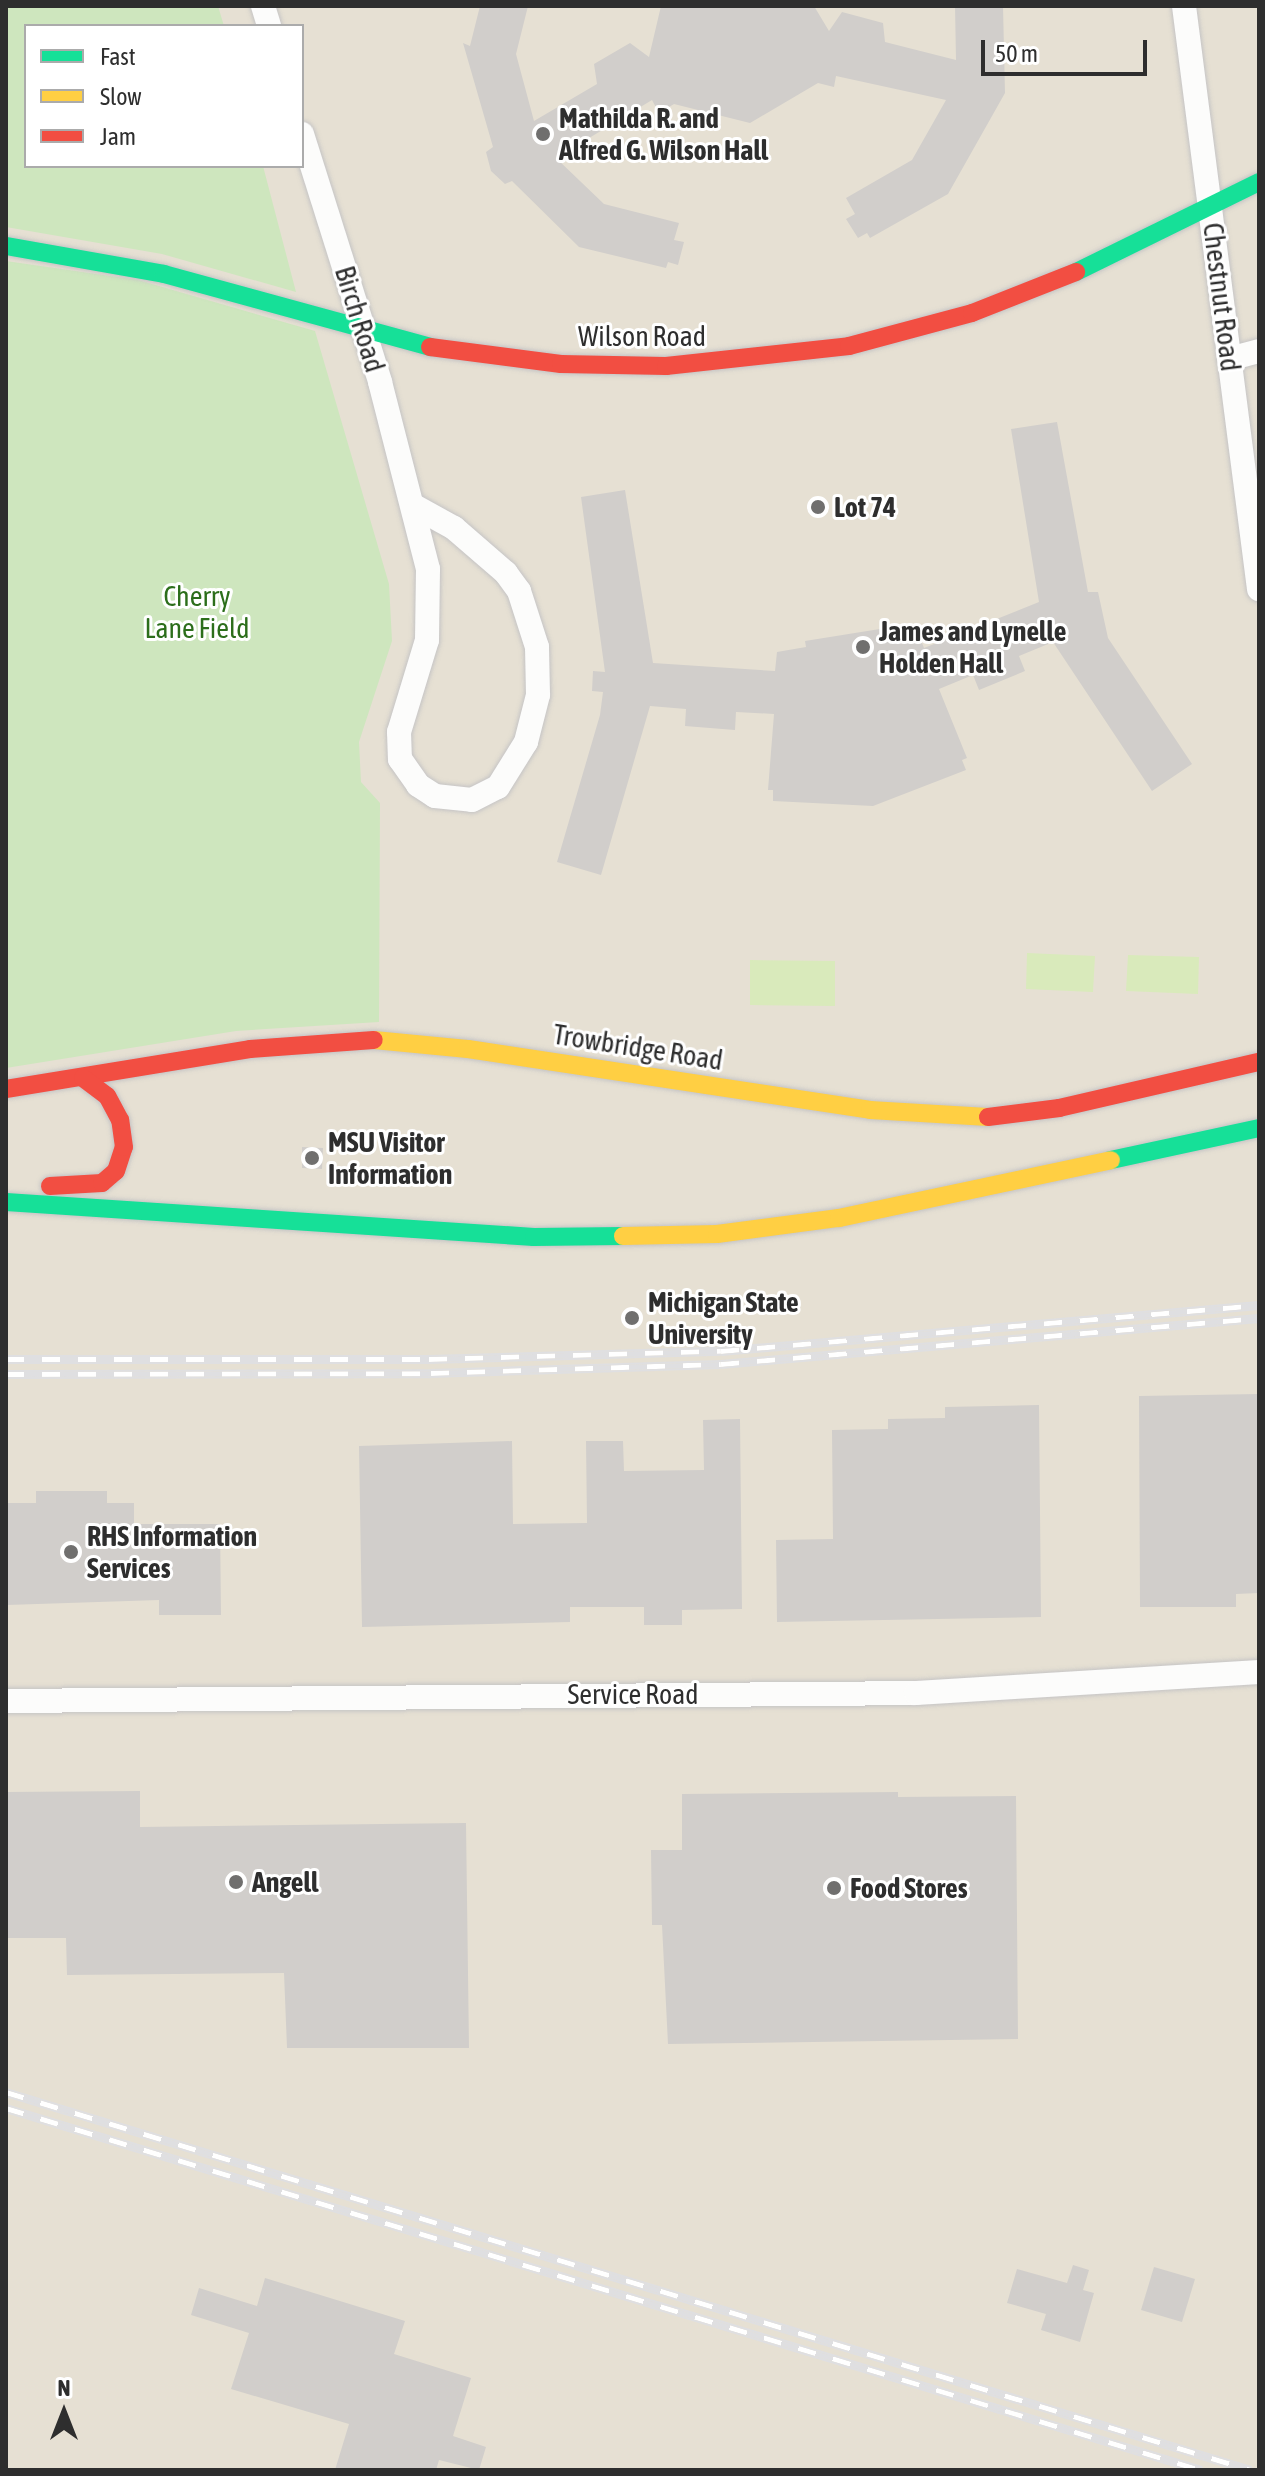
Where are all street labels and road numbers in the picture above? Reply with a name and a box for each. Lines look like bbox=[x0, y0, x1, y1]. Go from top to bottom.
street label: Chestnut Road bbox=[1196, 221, 1248, 373]
street label: Birch Road bbox=[328, 262, 392, 376]
street label: Wilson Road bbox=[578, 319, 706, 353]
street label: Trowbridge Road bbox=[551, 1017, 725, 1077]
street label: Service Road bbox=[567, 1677, 699, 1711]

